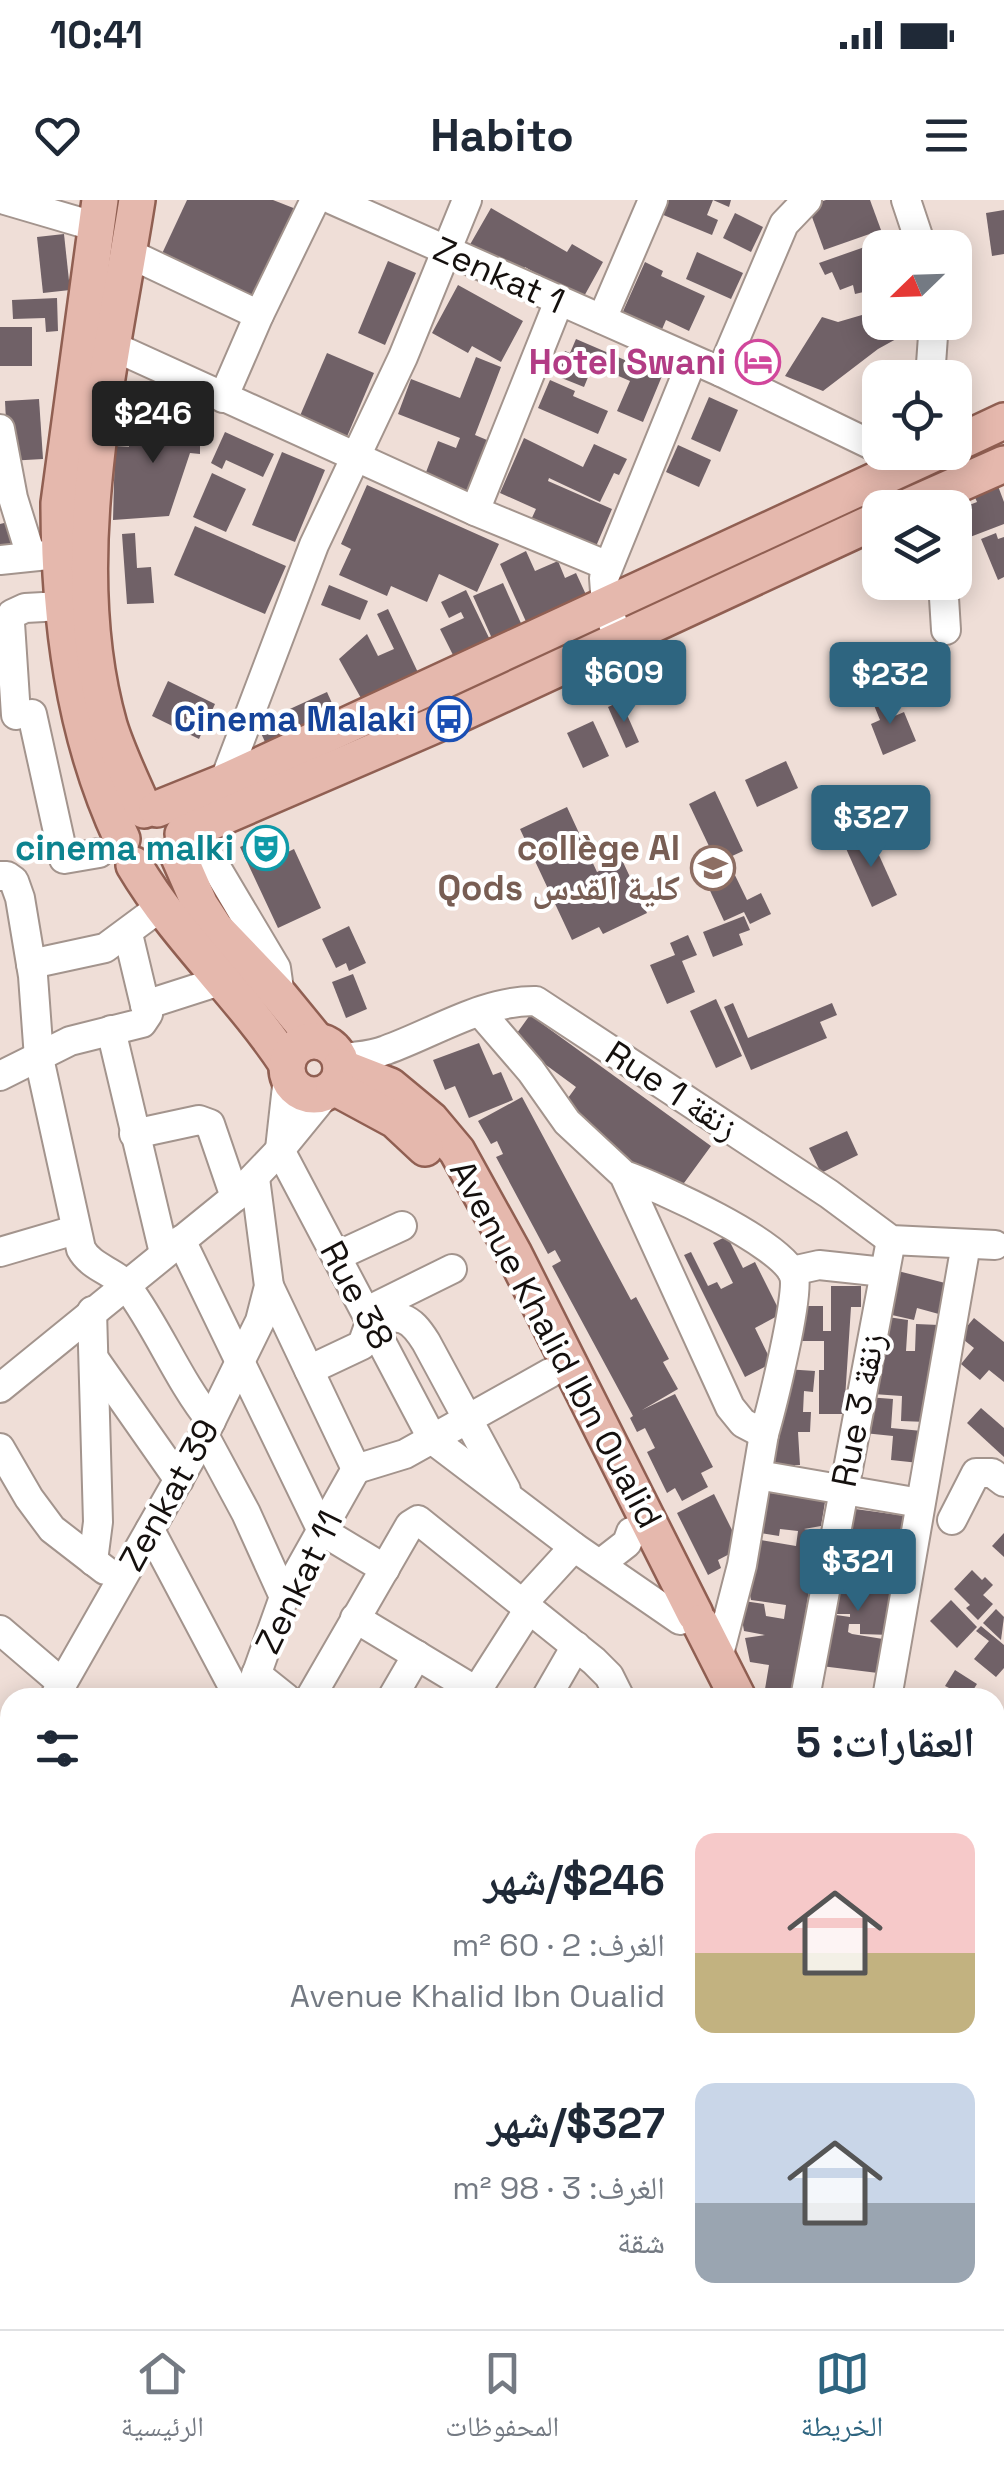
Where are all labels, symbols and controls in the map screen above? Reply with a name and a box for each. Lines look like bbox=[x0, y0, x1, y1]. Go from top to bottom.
text: 10:41 bbox=[50, 11, 143, 59]
text: Habito bbox=[430, 107, 574, 164]
icon: heart bbox=[30, 108, 85, 163]
icon: menu bbox=[919, 108, 974, 163]
street label: Zenkat 1 bbox=[427, 227, 571, 323]
north arrow bbox=[862, 230, 972, 340]
map controls bbox=[862, 230, 972, 600]
hotel icon: Hotel Swani bbox=[735, 339, 781, 385]
place label: Hotel Swani bbox=[529, 340, 726, 384]
button: locate bbox=[862, 360, 972, 470]
pin: $246 bbox=[94, 381, 212, 466]
text: $246 bbox=[114, 393, 192, 433]
button: layers bbox=[862, 490, 972, 600]
pin: $609 bbox=[565, 640, 683, 725]
pin: $232 bbox=[831, 642, 949, 727]
text: $609 bbox=[584, 652, 664, 692]
text: $232 bbox=[852, 654, 928, 694]
bus stop icon: Cinema Malaki bbox=[426, 696, 472, 742]
place label: Cinema Malaki bbox=[174, 697, 416, 741]
pin: $327 bbox=[812, 785, 930, 870]
text: $327 bbox=[833, 797, 909, 837]
theatre icon: cinema malki bbox=[243, 825, 289, 871]
place label: cinema malki bbox=[15, 826, 234, 870]
place label: collège Al Qods كلية القدس bbox=[437, 826, 680, 910]
school or university icon: collège Al Qods كلية القدس bbox=[690, 845, 736, 891]
street label: Rue 1 زنقة bbox=[597, 1031, 747, 1149]
street label: Avenue Khalid Ibn Oualid bbox=[440, 1152, 672, 1536]
street label: Rue 38 bbox=[310, 1233, 404, 1357]
street label: Rue 3 زنقة bbox=[822, 1329, 894, 1491]
street label: Zenkat 39 bbox=[109, 1411, 229, 1579]
street label: Zenkat 11 bbox=[246, 1503, 352, 1661]
pin: $321 bbox=[799, 1529, 917, 1614]
text: $321 bbox=[822, 1541, 894, 1581]
text: العقارات: 5 bbox=[796, 1716, 975, 1769]
icon: filters bbox=[30, 1721, 85, 1776]
text: $246/شهر bbox=[484, 1854, 665, 1907]
icon: home bbox=[775, 1873, 895, 1993]
text: الغرف: 2 · 60 m² bbox=[452, 1925, 665, 1965]
text: Avenue Khalid Ibn Oualid bbox=[290, 1976, 665, 2016]
text: $327/شهر bbox=[487, 2097, 665, 2150]
icon: home bbox=[775, 2123, 895, 2243]
text: الغرف: 3 · 98 m² bbox=[452, 2168, 665, 2208]
text: شقة bbox=[617, 2222, 665, 2262]
tab: الرئيسية bbox=[121, 2346, 204, 2454]
tab: المحفوظات bbox=[445, 2346, 559, 2454]
tab: الخريطة bbox=[801, 2346, 883, 2454]

